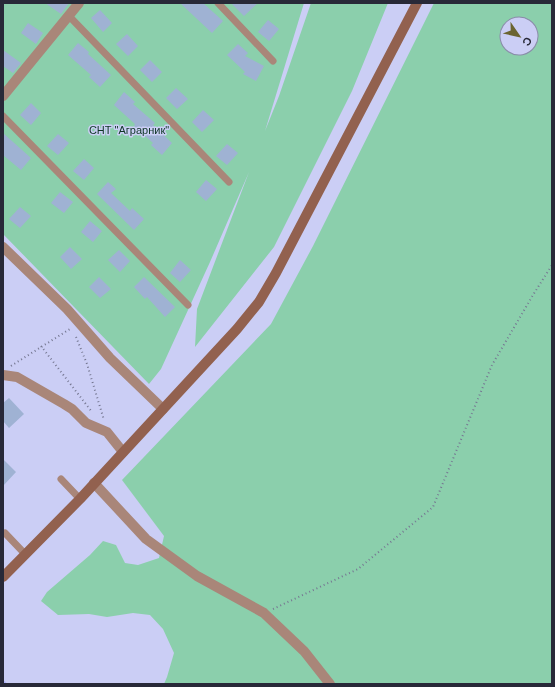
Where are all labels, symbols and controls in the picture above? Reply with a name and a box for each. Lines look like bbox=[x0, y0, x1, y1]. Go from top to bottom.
north arrow bbox=[499, 16, 539, 56]
text: С bbox=[520, 35, 534, 48]
park label: СНТ "Аграрник" bbox=[89, 124, 169, 136]

